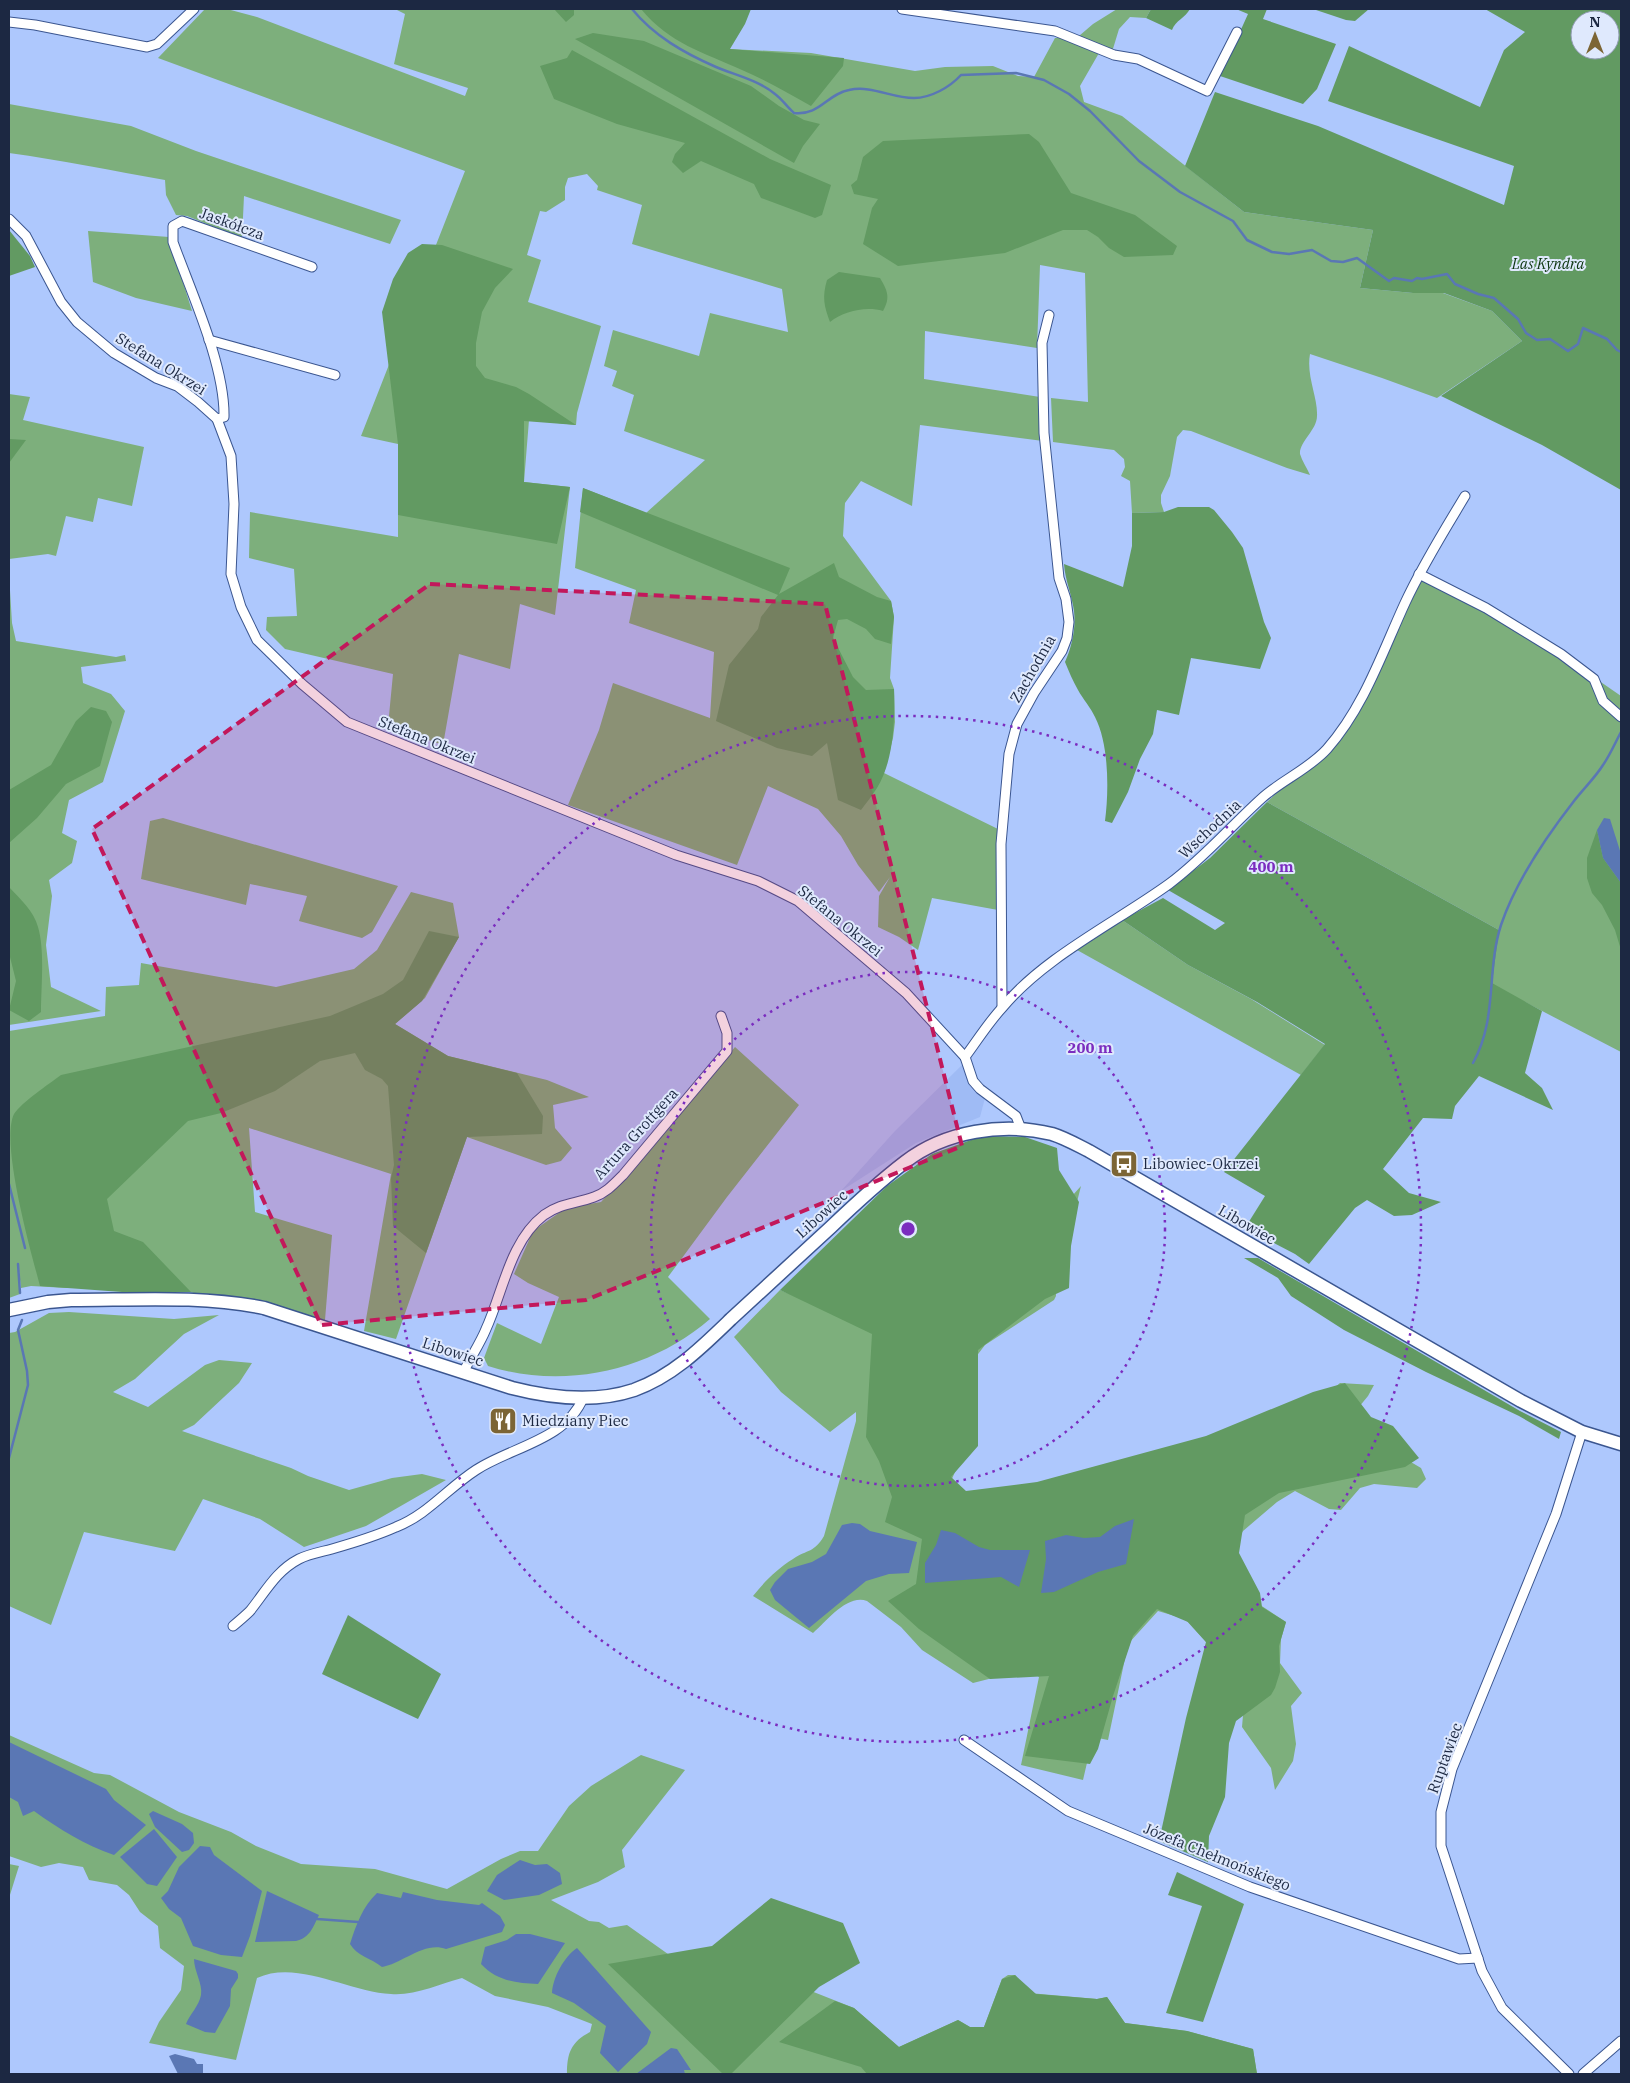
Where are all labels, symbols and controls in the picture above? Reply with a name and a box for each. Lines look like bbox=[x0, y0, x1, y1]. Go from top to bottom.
north arrow bbox=[1570, 10, 1620, 60]
text: N bbox=[1589, 13, 1601, 31]
street label: Jaskółcza bbox=[197, 203, 267, 244]
park label: Las Kyndra bbox=[1511, 254, 1585, 273]
street label: Stefana Okrzei bbox=[113, 328, 210, 399]
street label: Zachodnia bbox=[1006, 631, 1060, 706]
street label: Stefana Okrzei bbox=[376, 711, 479, 768]
street label: Wschodnia bbox=[1175, 795, 1245, 862]
text: 400 m bbox=[1248, 857, 1294, 876]
street label: Stefana Okrzei bbox=[794, 881, 887, 961]
text: 200 m bbox=[1067, 1038, 1113, 1057]
street label: Artura Grottgera bbox=[589, 1084, 682, 1184]
bus stop icon: Libowiec-Okrzei bbox=[1109, 1149, 1139, 1179]
place label: Libowiec-Okrzei bbox=[1143, 1154, 1259, 1173]
street label: Libowiec bbox=[792, 1185, 852, 1242]
street label: Libowiec bbox=[1215, 1201, 1280, 1249]
centre of rings bbox=[899, 1220, 917, 1238]
street label: Libowiec bbox=[420, 1333, 486, 1370]
restaurant icon: Miedziany Piec bbox=[488, 1406, 518, 1436]
place label: Miedziany Piec bbox=[522, 1411, 629, 1430]
street label: Ruptawiec bbox=[1423, 1720, 1466, 1796]
street label: Józefa Chełmońskiego bbox=[1141, 1818, 1293, 1895]

